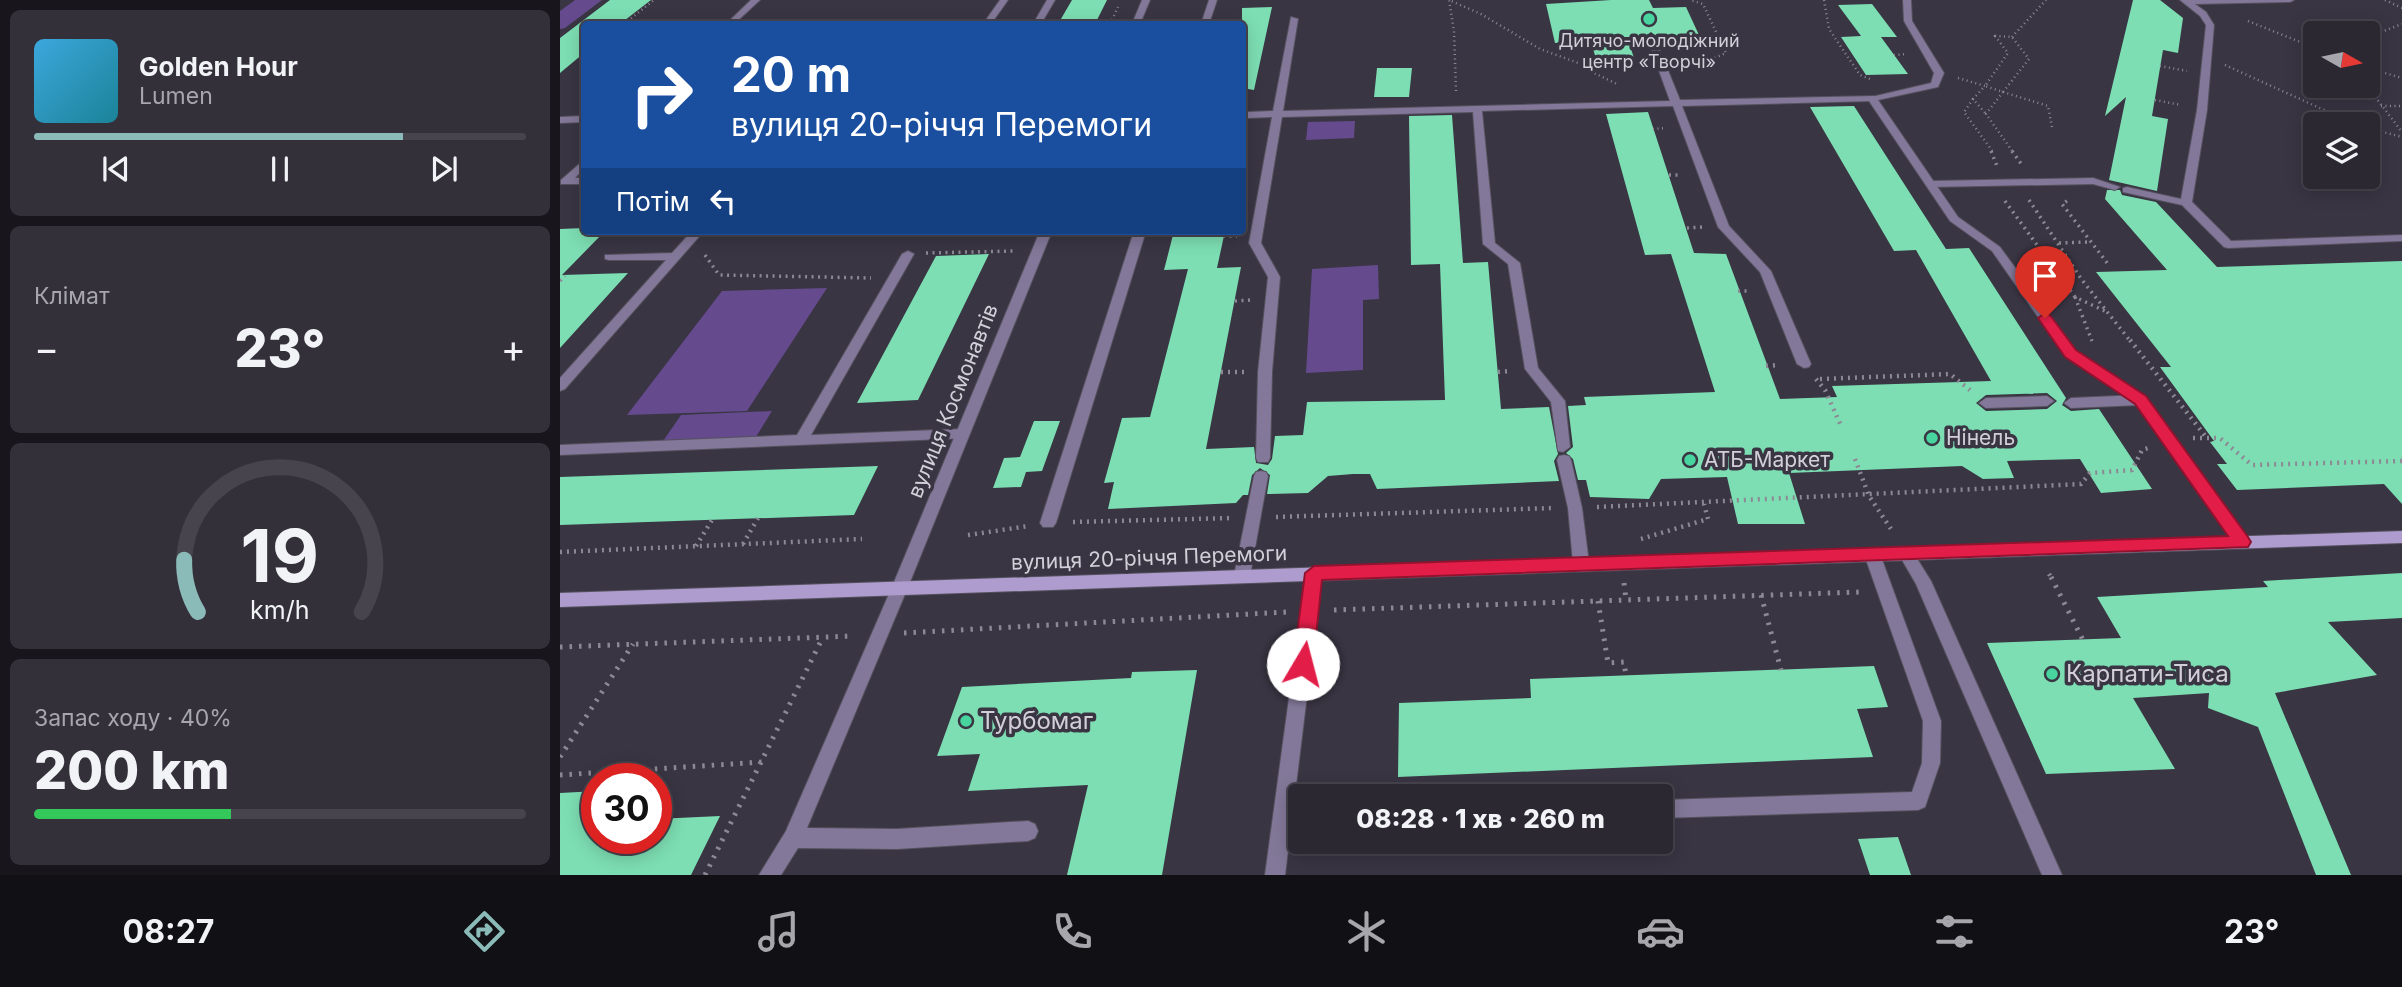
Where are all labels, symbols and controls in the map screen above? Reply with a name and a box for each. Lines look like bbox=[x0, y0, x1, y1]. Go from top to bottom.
marker: Дитячо-молодіжний центр «Творчі» bbox=[1641, 11, 1657, 27]
north arrow bbox=[2303, 21, 2380, 98]
map controls bbox=[2303, 21, 2380, 189]
place label: Дитячо-молодіжний центр «Творчі» bbox=[1558, 30, 1740, 72]
text: 20 m bbox=[731, 45, 851, 104]
icon: right bbox=[616, 49, 707, 140]
text: Golden Hour bbox=[139, 51, 298, 82]
text: Lumen bbox=[139, 82, 213, 110]
text: вулиця 20-річчя Перемоги bbox=[731, 105, 1152, 144]
button: layers bbox=[2303, 112, 2380, 189]
icon: previous bbox=[97, 150, 135, 188]
icon: pause bbox=[261, 150, 299, 188]
icon: next bbox=[425, 150, 463, 188]
icon: left bbox=[704, 182, 742, 220]
text: Потім bbox=[616, 186, 690, 217]
pin bbox=[2015, 246, 2075, 318]
icon: arrive bbox=[2026, 257, 2064, 295]
text: Клімат bbox=[34, 282, 110, 310]
street label: вулиця Космонавтів bbox=[902, 300, 1003, 501]
text: 23° bbox=[234, 317, 326, 380]
text: − bbox=[34, 325, 59, 371]
text: + bbox=[501, 325, 526, 371]
place label: Нінель bbox=[1946, 425, 2015, 450]
marker: Нінель bbox=[1924, 430, 1940, 446]
place label: АТБ-Маркет bbox=[1704, 447, 1830, 472]
marker: АТБ-Маркет bbox=[1682, 452, 1698, 468]
text: 19 bbox=[241, 511, 319, 600]
street label: вулиця 20-річчя Перемоги bbox=[1010, 540, 1288, 575]
text: km/h bbox=[250, 594, 310, 624]
position arrow bbox=[1266, 627, 1340, 701]
place label: Карпати-Тиса bbox=[2066, 659, 2229, 688]
marker: Карпати-Тиса bbox=[2044, 666, 2060, 682]
text: Запас ходу · 40% bbox=[34, 704, 232, 732]
place label: Турбомаг bbox=[980, 706, 1093, 735]
marker: Турбомаг bbox=[958, 713, 974, 729]
text: 200 km bbox=[34, 739, 230, 802]
speed limit sign: 30 bbox=[581, 763, 672, 854]
text: 08:28 · 1 хв · 260 m bbox=[1356, 803, 1605, 834]
icon: directions bbox=[460, 907, 509, 956]
icon: music bbox=[754, 907, 803, 956]
icon: phone bbox=[1048, 907, 1097, 956]
icon: climate bbox=[1342, 907, 1391, 956]
icon: car bbox=[1636, 907, 1685, 956]
icon: filters bbox=[1930, 907, 1979, 956]
text: 08:27 bbox=[123, 912, 214, 951]
text: 23° bbox=[2224, 912, 2279, 951]

